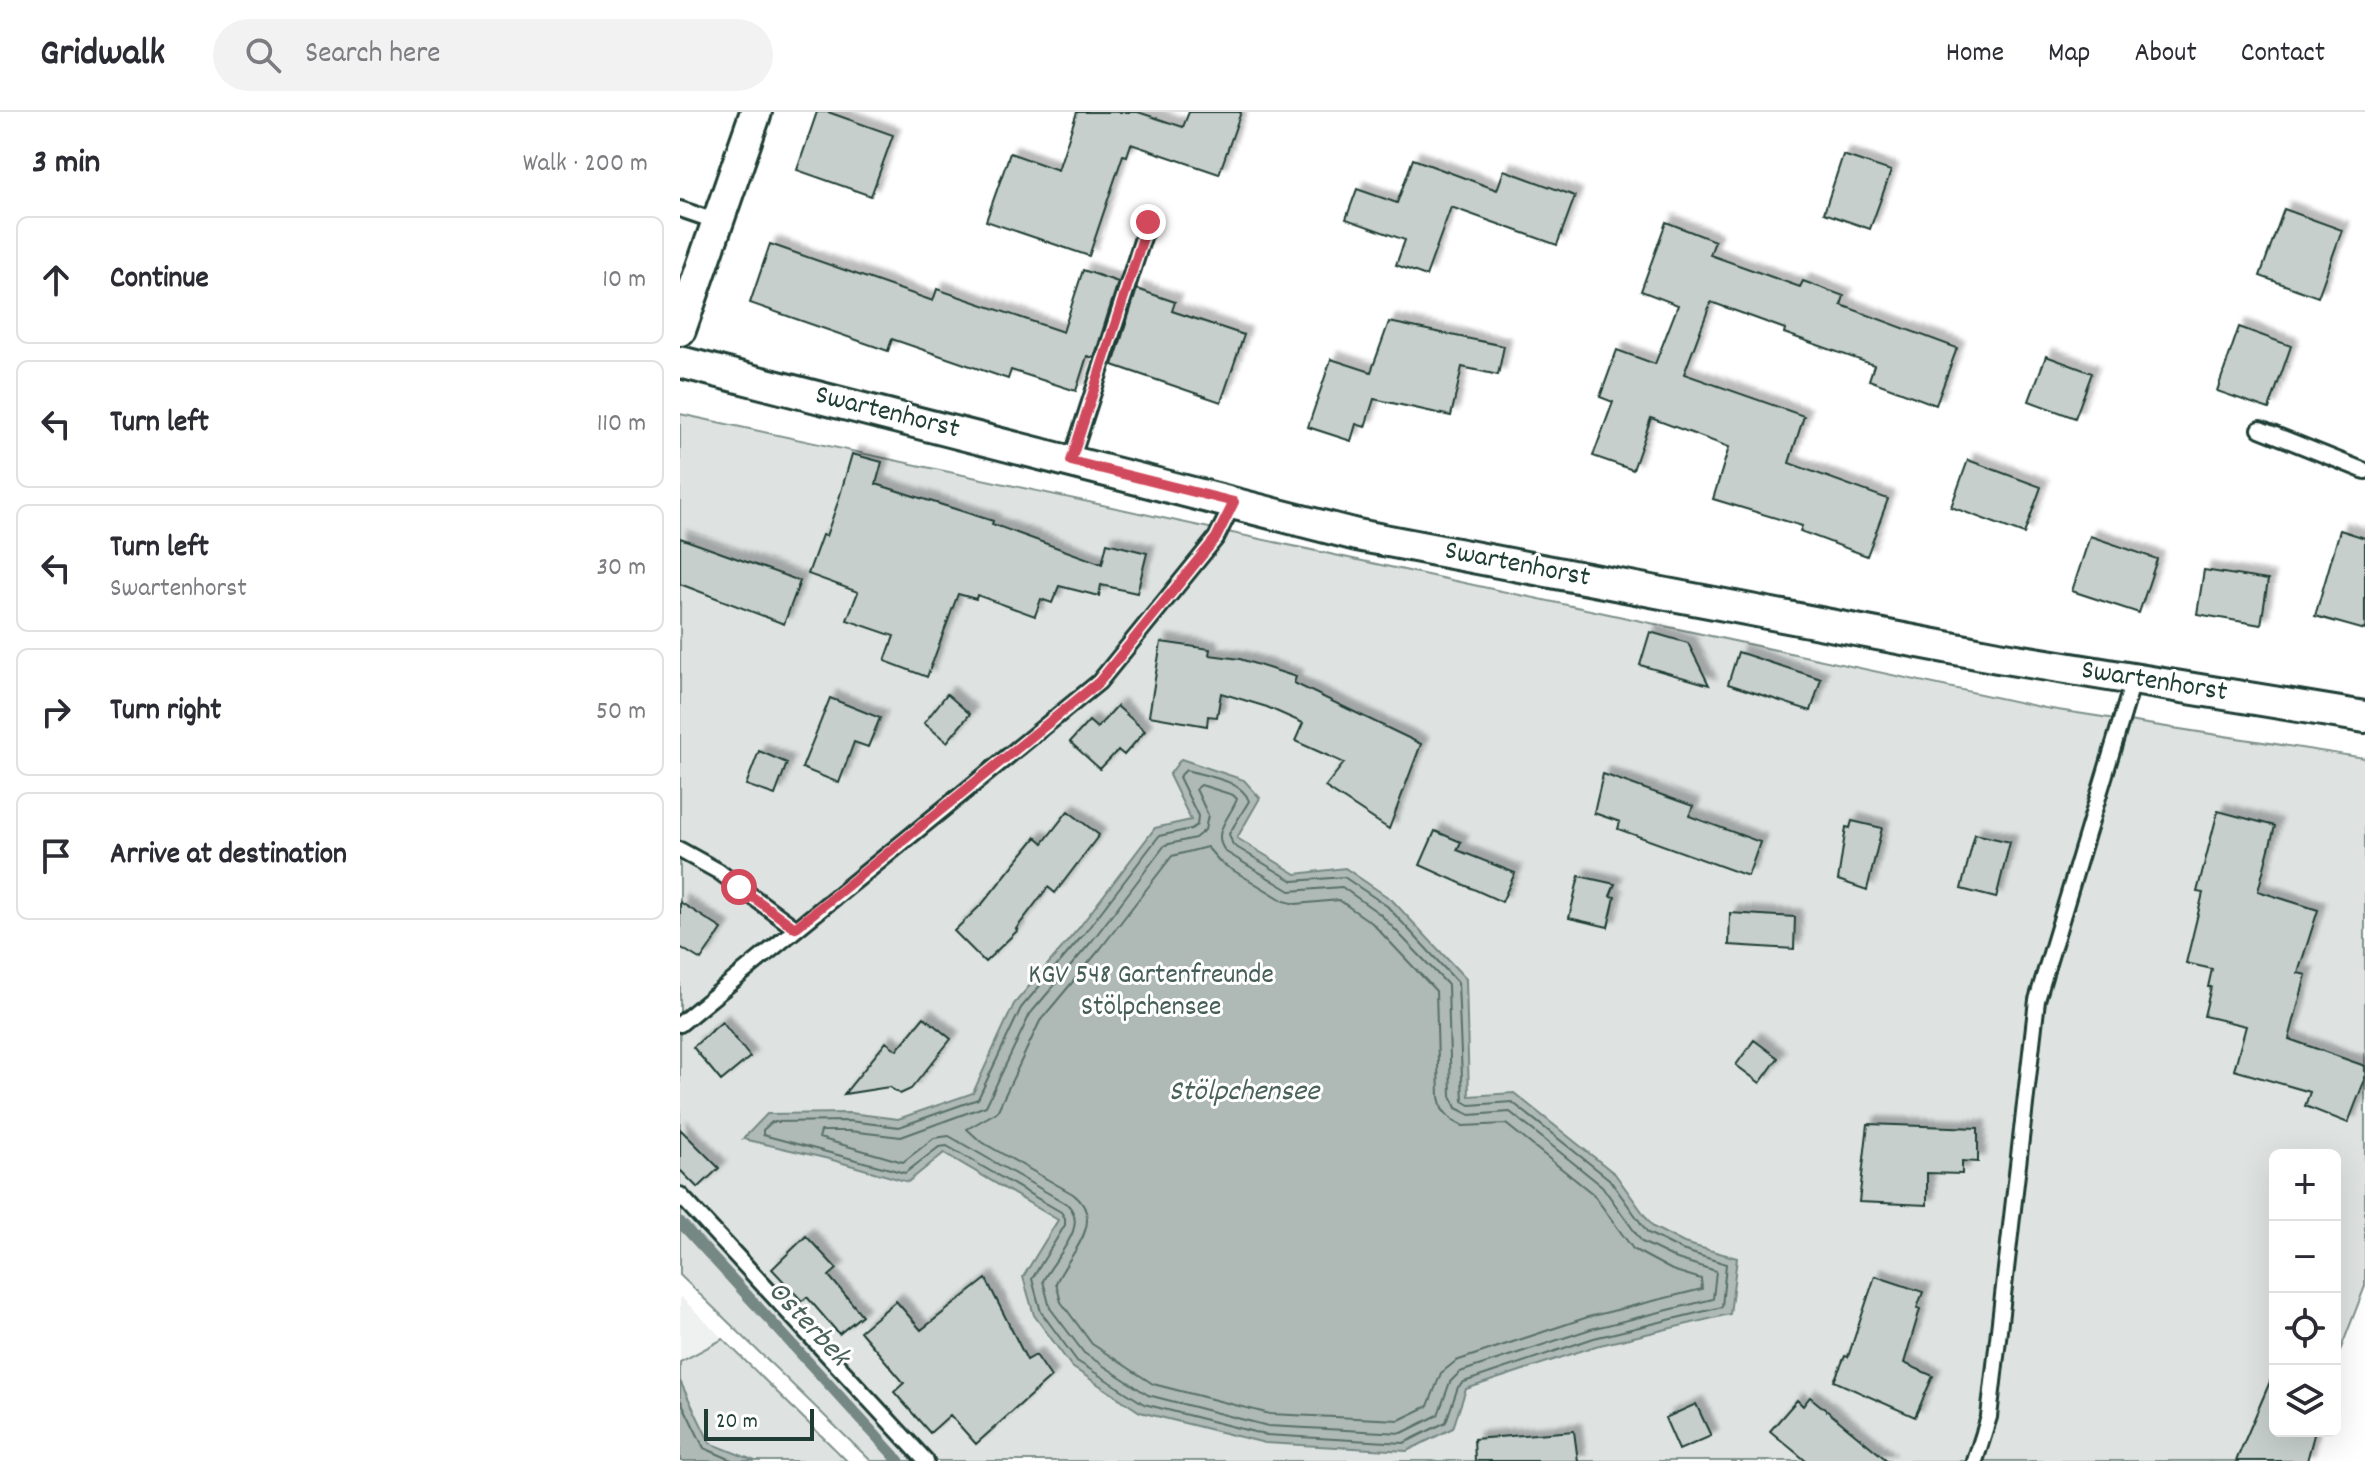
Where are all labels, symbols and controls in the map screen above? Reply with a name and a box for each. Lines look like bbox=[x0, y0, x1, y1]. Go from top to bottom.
search box bbox=[213, 19, 773, 91]
text: Gridwalk bbox=[40, 28, 165, 83]
icon: search bbox=[241, 33, 285, 77]
text: Search here bbox=[305, 34, 441, 77]
text: Home bbox=[1946, 35, 2004, 75]
text: Map bbox=[2048, 35, 2090, 75]
text: About bbox=[2134, 35, 2197, 75]
text: Contact bbox=[2241, 35, 2325, 75]
text: 3 min bbox=[32, 140, 100, 189]
text: Walk · 200 m bbox=[523, 146, 648, 183]
route end bbox=[1130, 204, 1166, 240]
icon: ahead bbox=[34, 258, 78, 302]
text: Continue bbox=[110, 259, 209, 302]
text: 10 m bbox=[602, 262, 646, 299]
street label: Swartenhorst bbox=[811, 377, 963, 451]
icon: left bbox=[34, 402, 78, 446]
text: Turn left bbox=[110, 403, 209, 446]
text: 110 m bbox=[597, 406, 646, 443]
text: Turn left bbox=[110, 528, 209, 571]
street label: Swartenhorst bbox=[1441, 532, 1593, 600]
icon: left bbox=[34, 546, 78, 590]
text: 30 m bbox=[596, 550, 646, 587]
text: Swartenhorst bbox=[110, 571, 247, 608]
street label: Swartenhorst bbox=[2078, 652, 2230, 714]
icon: right bbox=[34, 690, 78, 734]
text: Turn right bbox=[110, 691, 221, 734]
text: 50 m bbox=[596, 694, 646, 731]
icon: arrive bbox=[34, 834, 78, 878]
text: Arrive at destination bbox=[110, 835, 347, 878]
route start bbox=[721, 869, 757, 905]
park label: KGV 548 Gartenfreunde Stölpchensee bbox=[1028, 957, 1274, 1029]
water label: Stölpchensee bbox=[1169, 1072, 1321, 1115]
map controls bbox=[2269, 1149, 2341, 1437]
button: + bbox=[2269, 1149, 2341, 1221]
button: − bbox=[2269, 1221, 2341, 1293]
water label: Osterbek bbox=[756, 1272, 860, 1380]
button: locate bbox=[2269, 1293, 2341, 1365]
button: layers bbox=[2269, 1365, 2341, 1437]
scale bar bbox=[704, 1405, 814, 1441]
text: 20 m bbox=[716, 1407, 758, 1438]

